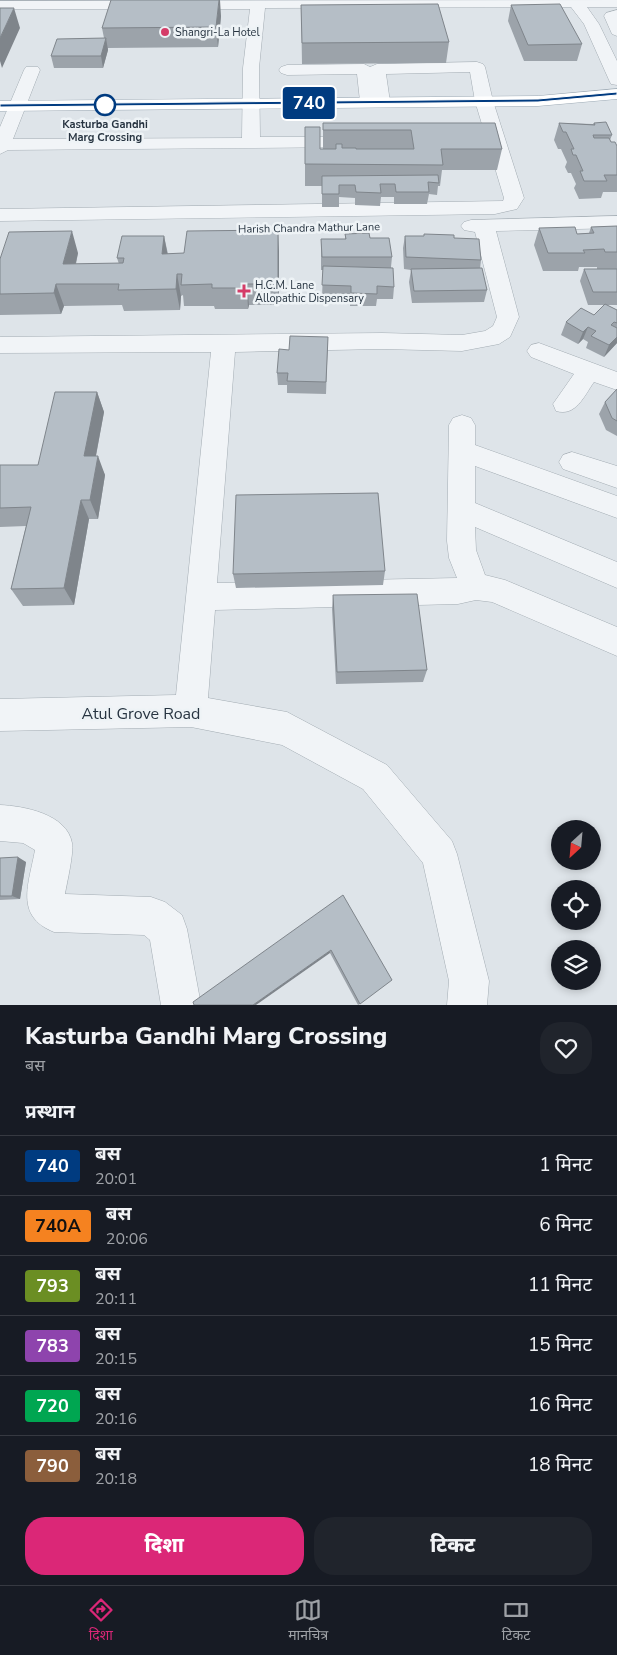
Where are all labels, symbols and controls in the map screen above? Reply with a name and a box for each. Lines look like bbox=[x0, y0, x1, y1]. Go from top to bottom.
place label: Shangri-La Hotel bbox=[175, 25, 260, 40]
marker: Shangri-La Hotel bbox=[159, 26, 171, 38]
line badge: 740 bbox=[280, 87, 338, 119]
text: 740 bbox=[293, 91, 325, 115]
marker: Kasturba Gandhi Marg Crossing bbox=[94, 94, 116, 116]
place label: Kasturba Gandhi Marg Crossing bbox=[62, 117, 148, 145]
street label: Harish Chandra Mathur Lane bbox=[238, 219, 380, 237]
place label: H.C.M. Lane Allopathic Dispensary bbox=[255, 278, 364, 306]
marker: H.C.M. Lane Allopathic Dispensary bbox=[237, 284, 251, 298]
street label: Atul Grove Road bbox=[82, 703, 200, 725]
north arrow bbox=[551, 820, 601, 870]
map controls bbox=[551, 820, 601, 990]
button: locate bbox=[551, 880, 601, 930]
button: layers bbox=[551, 940, 601, 990]
text: Kasturba Gandhi Marg Crossing bbox=[25, 1020, 387, 1052]
button: heart bbox=[540, 1022, 592, 1074]
text: बस bbox=[25, 1055, 45, 1077]
text: प्रस्थान bbox=[25, 1099, 75, 1125]
text: बस bbox=[95, 1141, 121, 1167]
text: 1 मिनट bbox=[539, 1152, 592, 1178]
text: 740 bbox=[36, 1154, 69, 1178]
text: 20:01 bbox=[95, 1168, 137, 1190]
text: बस bbox=[106, 1201, 132, 1227]
text: 6 मिनट bbox=[539, 1212, 592, 1238]
text: 740A bbox=[35, 1214, 81, 1238]
text: 20:06 bbox=[106, 1228, 148, 1250]
text: बस bbox=[95, 1261, 121, 1287]
text: 11 मिनट bbox=[528, 1272, 592, 1298]
text: 793 bbox=[36, 1274, 69, 1298]
text: 20:11 bbox=[95, 1288, 137, 1310]
text: बस bbox=[95, 1321, 121, 1347]
text: 15 मिनट bbox=[528, 1332, 592, 1358]
text: 783 bbox=[36, 1334, 69, 1358]
text: 20:15 bbox=[95, 1348, 137, 1370]
text: बस bbox=[95, 1381, 121, 1407]
text: 16 मिनट bbox=[528, 1392, 592, 1418]
text: 720 bbox=[36, 1394, 69, 1418]
text: 20:16 bbox=[95, 1408, 137, 1430]
text: बस bbox=[95, 1441, 121, 1467]
text: 18 मिनट bbox=[528, 1452, 592, 1478]
text: 790 bbox=[36, 1454, 69, 1478]
text: 20:18 bbox=[95, 1468, 137, 1490]
button: दिशा bbox=[25, 1517, 304, 1575]
button: टिकट bbox=[314, 1517, 592, 1575]
tab: दिशा bbox=[87, 1596, 115, 1646]
tab: मानचित्र bbox=[288, 1596, 328, 1646]
tab: टिकट bbox=[502, 1596, 530, 1646]

